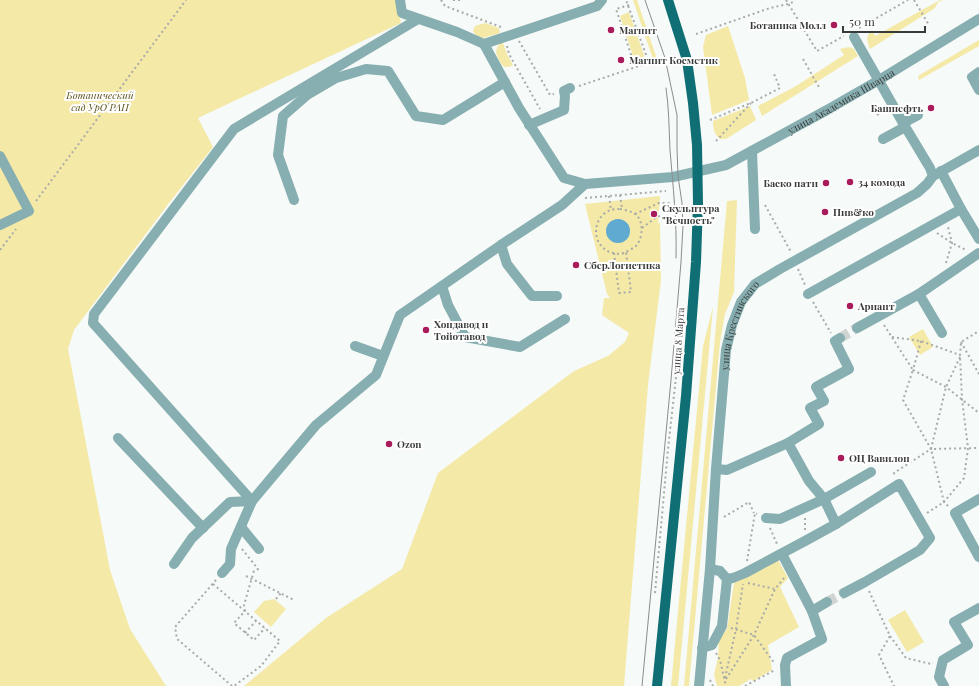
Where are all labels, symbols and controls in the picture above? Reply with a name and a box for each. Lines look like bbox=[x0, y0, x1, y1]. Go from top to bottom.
scale bar bbox=[843, 8, 925, 34]
text: 50 m bbox=[849, 13, 875, 29]
place label: Ботаника Молл bbox=[750, 18, 826, 32]
marker: Ботаника Молл bbox=[829, 20, 839, 30]
place label: Магнит bbox=[619, 23, 657, 37]
marker: Магнит bbox=[606, 25, 616, 35]
place label: Магнит Косметик bbox=[629, 53, 719, 67]
marker: Магнит Косметик bbox=[616, 55, 626, 65]
street label: улица Академика Шварца bbox=[784, 65, 897, 138]
park label: Ботанический сад УрО РАН bbox=[65, 88, 134, 114]
place label: Башнефть bbox=[871, 101, 923, 115]
marker: Башнефть bbox=[926, 103, 936, 113]
place label: 34 комода bbox=[858, 175, 906, 189]
place label: Баско пати bbox=[763, 176, 818, 190]
marker: 34 комода bbox=[845, 177, 855, 187]
marker: Баско пати bbox=[821, 178, 831, 188]
place label: Скульптура "Вечность" bbox=[662, 201, 720, 227]
place label: Пив&ко bbox=[833, 205, 874, 219]
marker: Пив&ко bbox=[820, 207, 830, 217]
marker: Скульптура "Вечность" bbox=[649, 209, 659, 219]
place label: СберЛогистика bbox=[584, 258, 661, 272]
marker: СберЛогистика bbox=[571, 260, 581, 270]
street label: улица Крестинского bbox=[717, 277, 762, 372]
place label: Ариант bbox=[857, 299, 895, 313]
marker: Ариант bbox=[845, 301, 855, 311]
street label: улица 8 Марта bbox=[669, 307, 687, 376]
place label: Хондавод и Тойотавод bbox=[434, 317, 489, 343]
marker: Хондавод и Тойотавод bbox=[421, 325, 431, 335]
place label: Ozon bbox=[397, 437, 422, 451]
marker: Ozon bbox=[384, 439, 394, 449]
place label: ОЦ Вавилон bbox=[849, 451, 910, 465]
marker: ОЦ Вавилон bbox=[836, 453, 846, 463]

